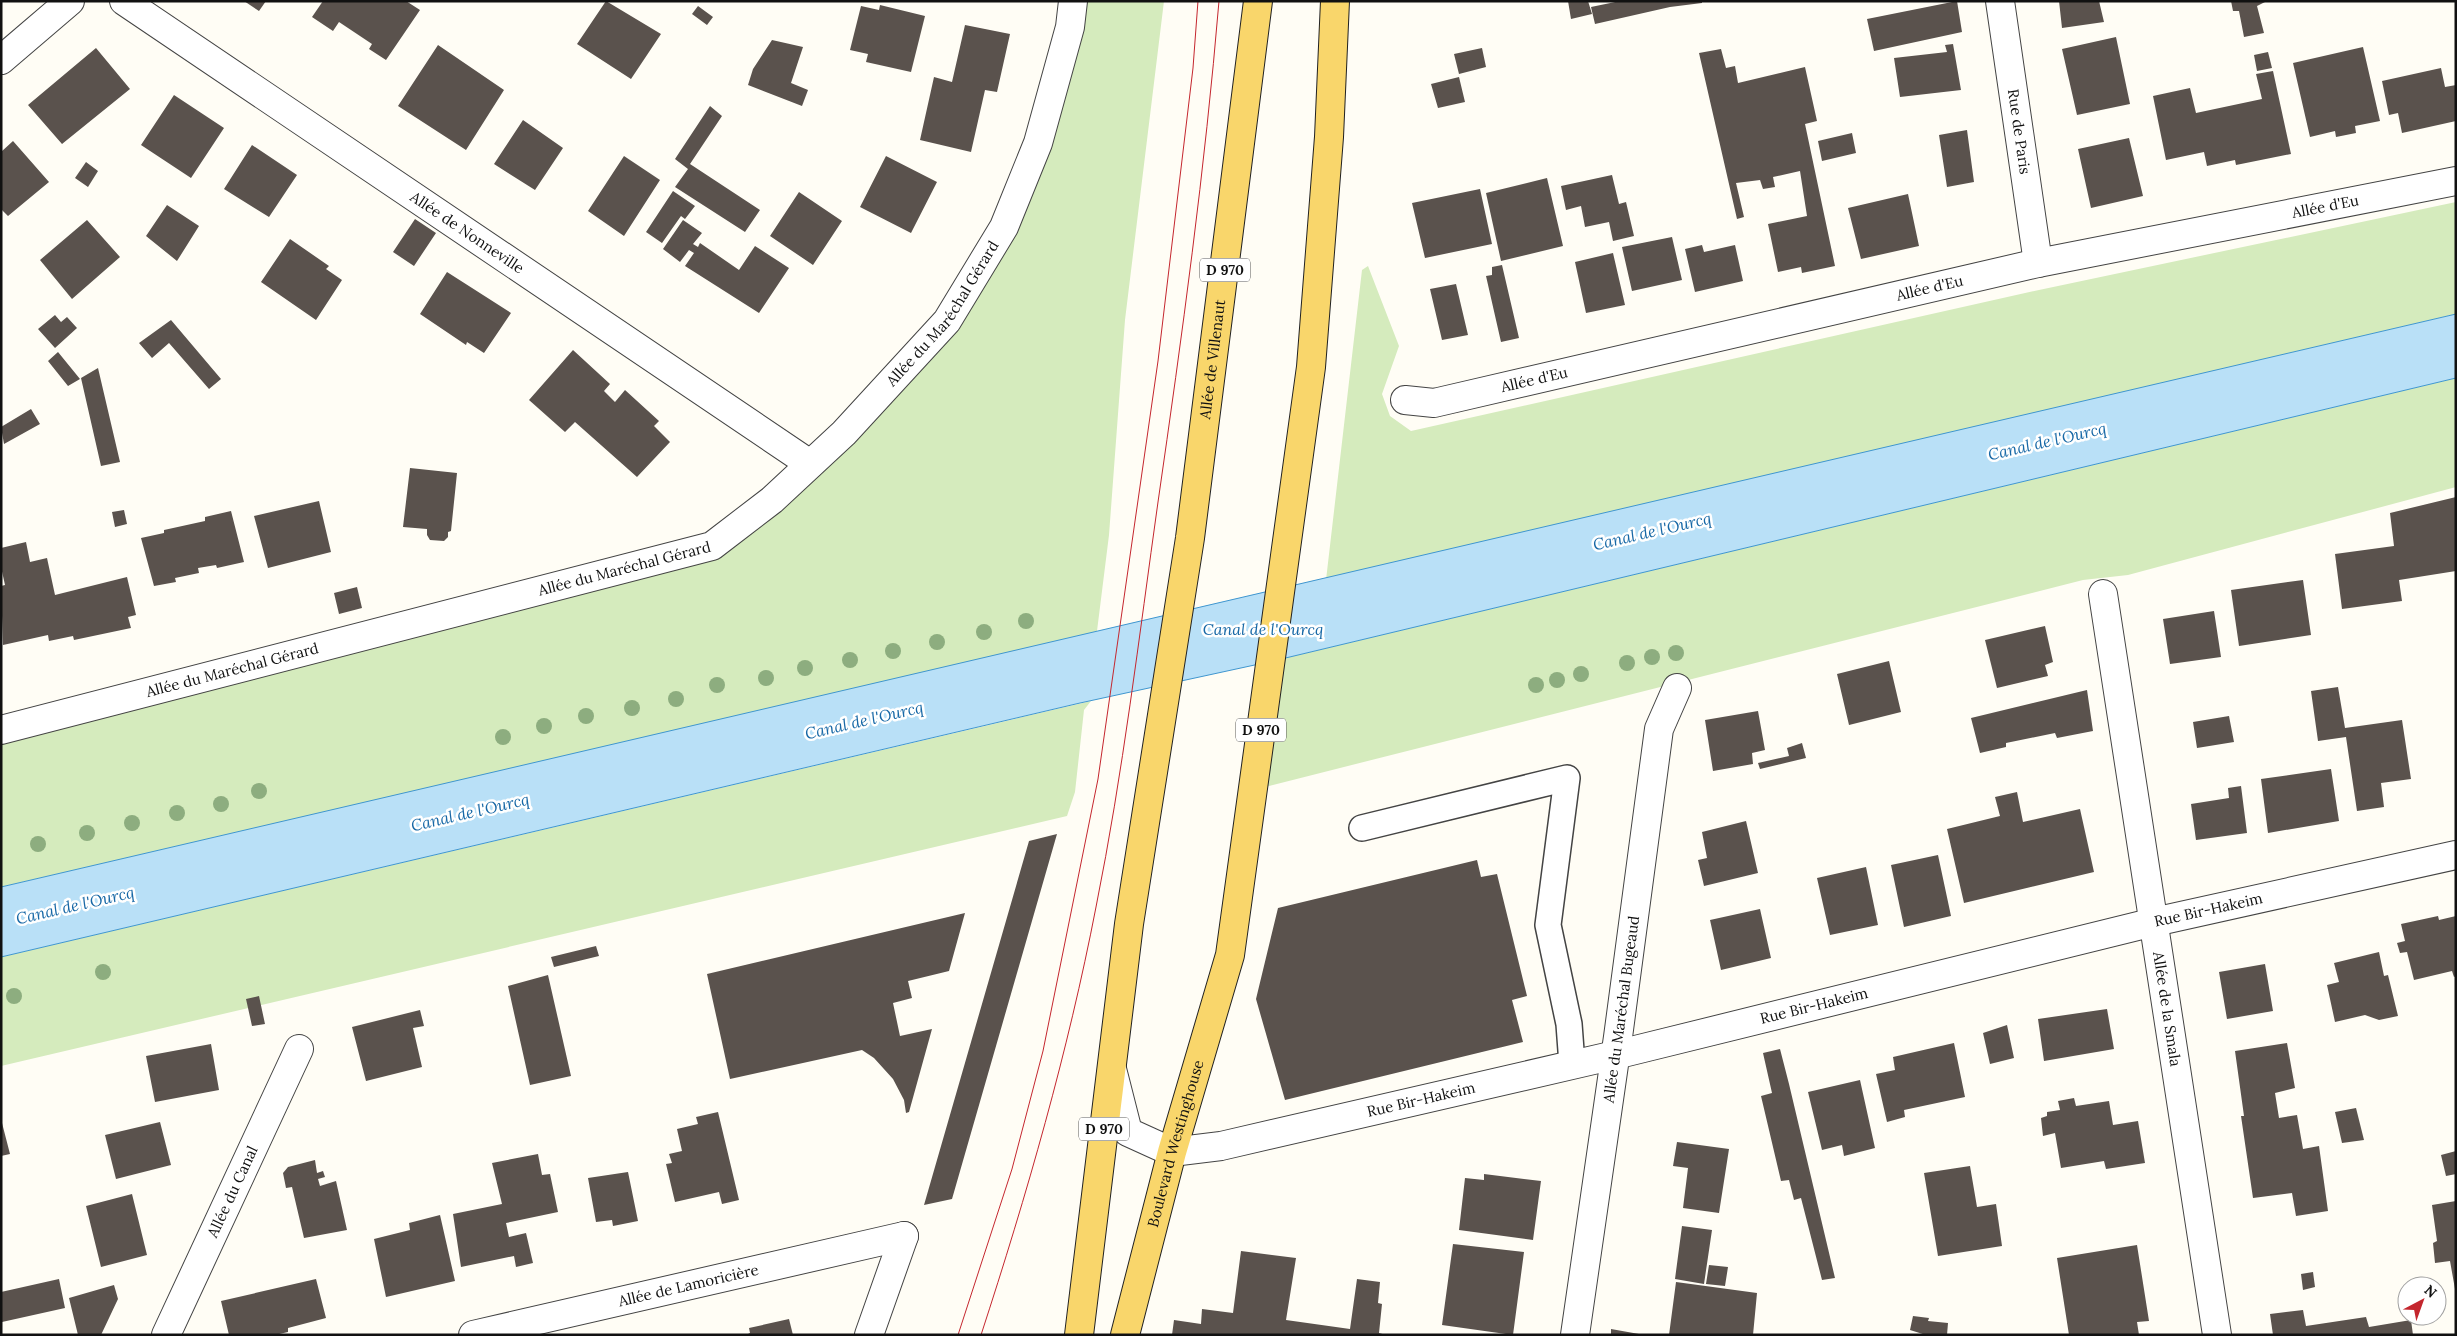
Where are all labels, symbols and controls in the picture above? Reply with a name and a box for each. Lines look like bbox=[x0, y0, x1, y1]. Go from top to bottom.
street label: Rue de Paris bbox=[2004, 88, 2035, 176]
street label: Allée de Nonneville bbox=[406, 186, 528, 277]
street label: Allée d'Eu bbox=[2289, 190, 2360, 222]
street label: Allée du Maréchal Gérard bbox=[881, 237, 1003, 391]
road number: D 970 bbox=[1200, 258, 1250, 282]
street label: Allée d'Eu bbox=[1893, 271, 1965, 305]
street label: Allée de Villenaut bbox=[1195, 298, 1229, 421]
street label: Allée d'Eu bbox=[1498, 362, 1569, 396]
water label: Canal de l'Ourcq bbox=[1986, 418, 2108, 464]
water label: Canal de l'Ourcq bbox=[1591, 508, 1713, 554]
street label: Allée du Maréchal Gérard bbox=[535, 537, 713, 600]
water label: Canal de l'Ourcq bbox=[1203, 619, 1323, 639]
street label: Allée du Maréchal Gérard bbox=[143, 638, 321, 701]
water label: Canal de l'Ourcq bbox=[803, 697, 925, 743]
road number: D 970 bbox=[1236, 718, 1286, 742]
water label: Canal de l'Ourcq bbox=[409, 789, 531, 835]
water label: Canal de l'Ourcq bbox=[14, 882, 136, 928]
street label: Rue Bir-Hakeim bbox=[2152, 888, 2264, 931]
street label: Allée du Maréchal Bugeaud bbox=[1598, 915, 1643, 1105]
street label: Allée de la Smala bbox=[2149, 949, 2186, 1068]
street label: Rue Bir-Hakeim bbox=[1758, 983, 1870, 1028]
street label: Boulevard Westinghouse bbox=[1143, 1058, 1208, 1229]
street label: Rue Bir-Hakeim bbox=[1365, 1078, 1477, 1121]
road number: D 970 bbox=[1079, 1118, 1129, 1140]
street label: Allée du Canal bbox=[202, 1143, 262, 1241]
street label: Allée de Lamoricière bbox=[615, 1260, 760, 1311]
north arrow bbox=[2397, 1276, 2447, 1326]
text: N bbox=[2421, 1281, 2441, 1302]

